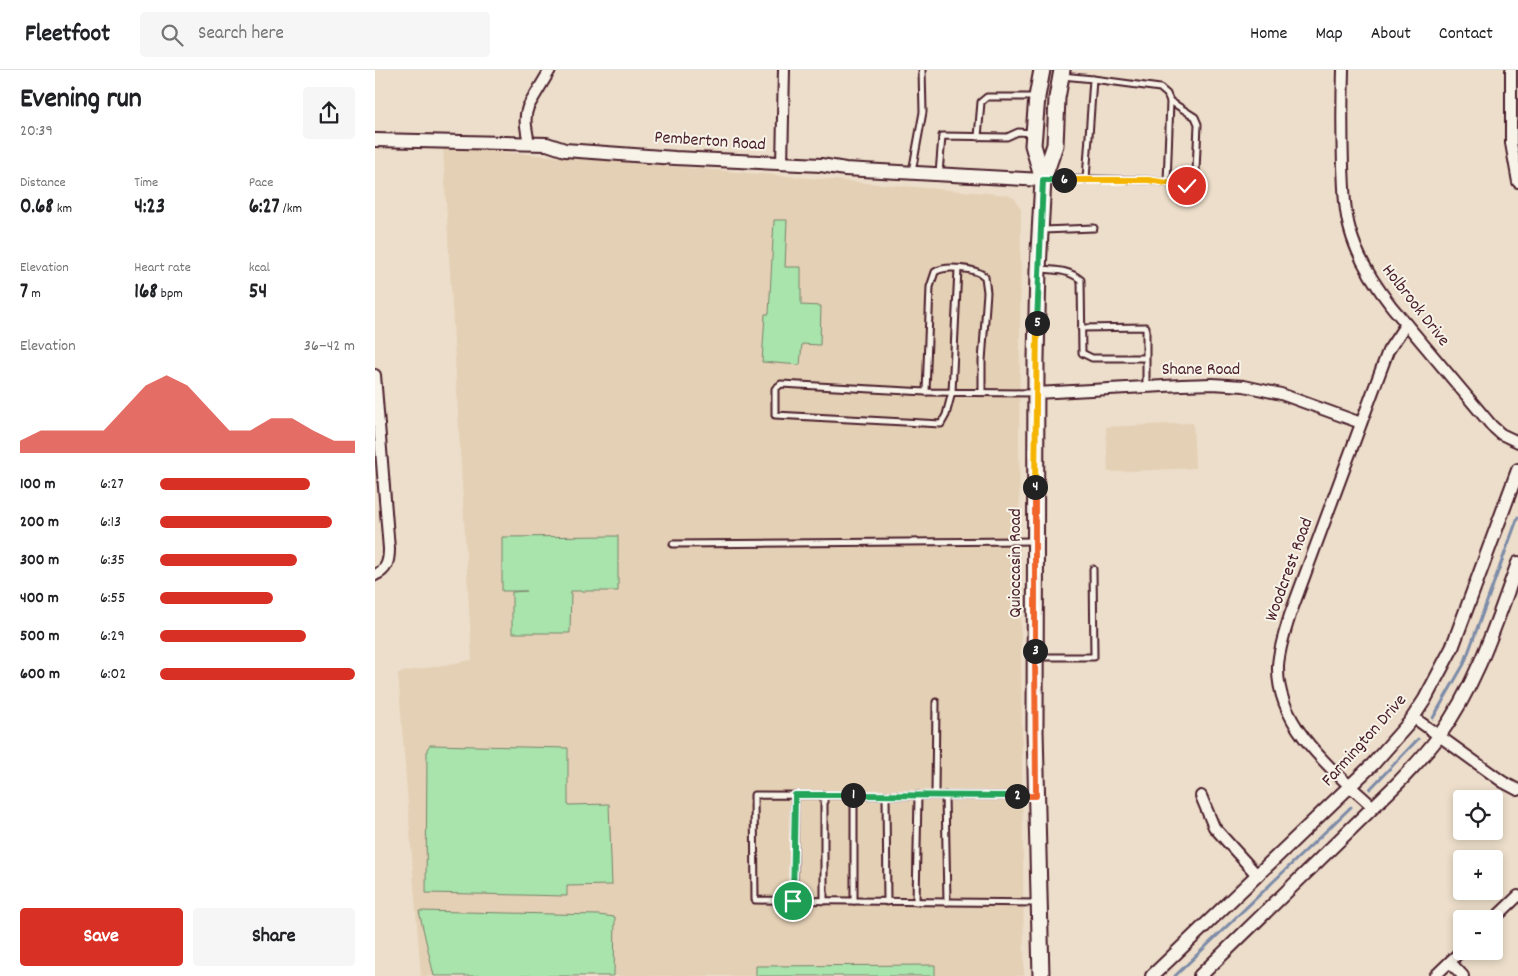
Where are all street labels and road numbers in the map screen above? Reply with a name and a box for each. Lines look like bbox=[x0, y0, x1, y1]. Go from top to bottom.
street label: Pemberton Road bbox=[653, 126, 767, 158]
street label: Holbrook Drive bbox=[1375, 260, 1455, 352]
street label: Shane Road bbox=[1162, 358, 1240, 383]
street label: Quioccasin Road bbox=[1004, 508, 1029, 618]
street label: Woodcrest Road bbox=[1260, 515, 1320, 625]
street label: Farmington Drive bbox=[1317, 689, 1413, 793]

